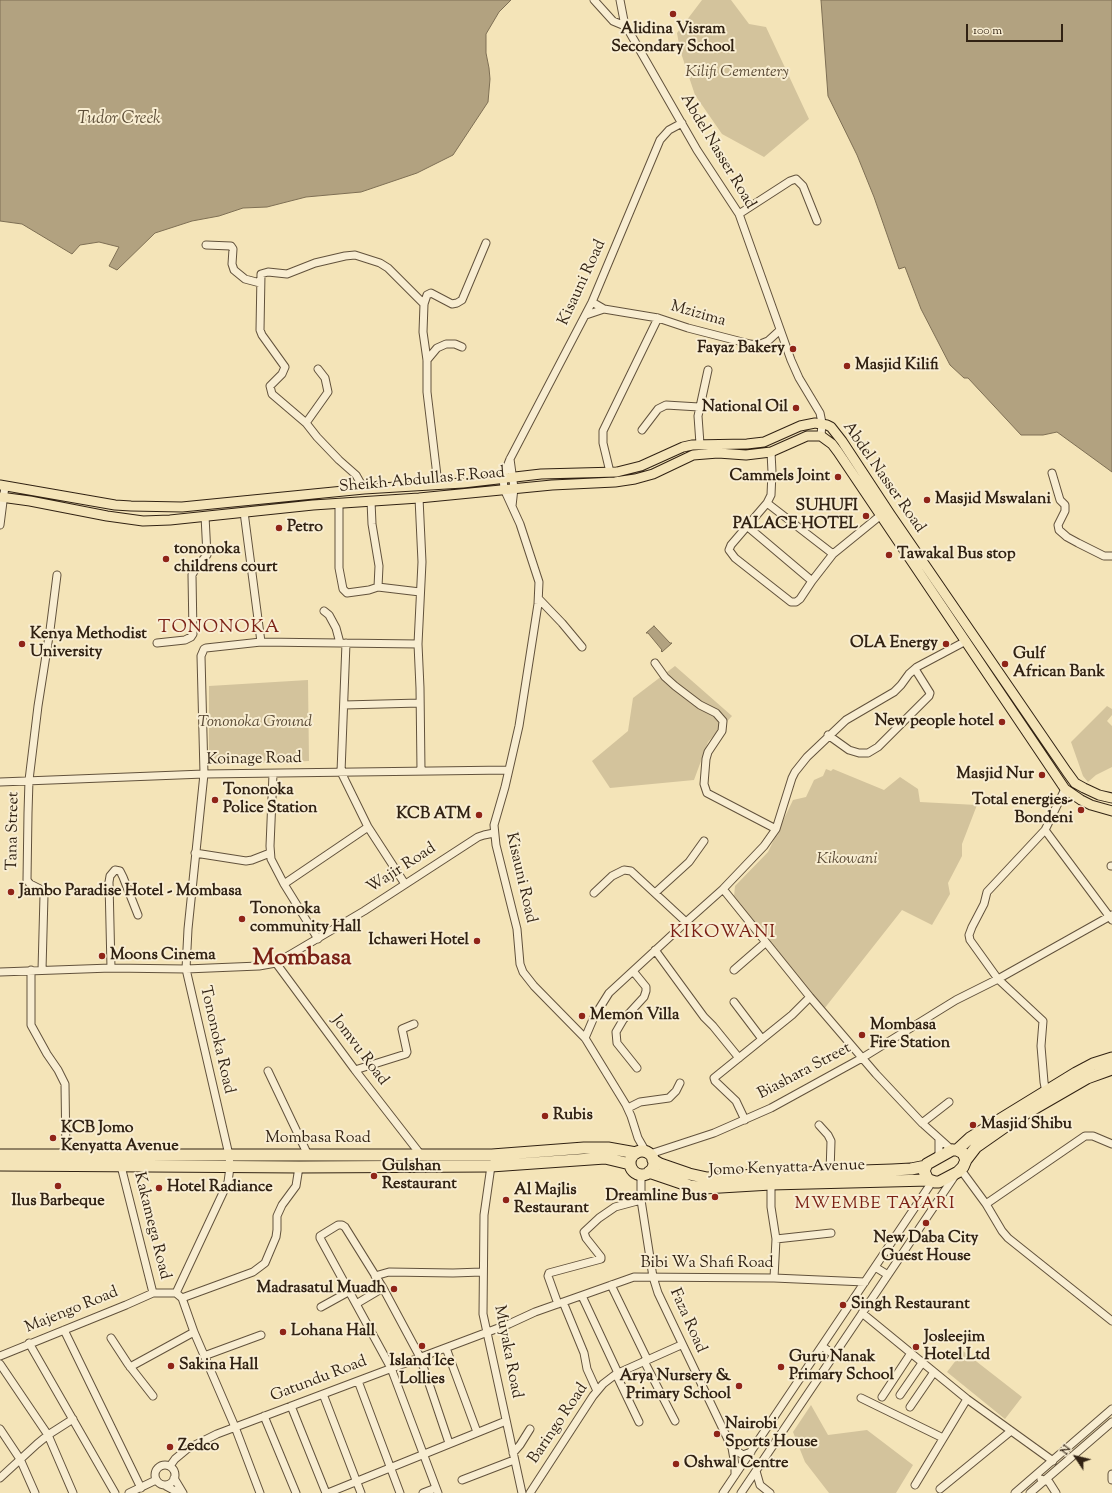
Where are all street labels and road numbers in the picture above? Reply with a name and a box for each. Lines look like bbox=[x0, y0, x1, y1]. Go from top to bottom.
street label: Abdel Nasser Road bbox=[675, 91, 759, 213]
street label: Kisauni Road bbox=[555, 237, 611, 329]
street label: Mzizima bbox=[668, 298, 728, 332]
street label: Abdel Nasser Road bbox=[838, 419, 928, 537]
street label: Sheikh Abdullas F.Road bbox=[338, 464, 506, 498]
street label: Koinage Road bbox=[206, 750, 302, 770]
street label: Tana Street bbox=[4, 791, 24, 871]
street label: Kisauni Road bbox=[500, 831, 540, 925]
street label: Wajir Road bbox=[364, 840, 440, 898]
street label: Tononoka Road bbox=[194, 984, 238, 1096]
street label: Jomvu Road bbox=[326, 1012, 392, 1090]
street label: Biashara Street bbox=[755, 1039, 855, 1105]
street label: Mombasa Road bbox=[265, 1129, 371, 1149]
street label: Jomo Kenyatta Avenue bbox=[709, 1157, 865, 1181]
street label: Kakamega Road bbox=[128, 1170, 174, 1282]
street label: Bibi Wa Shafi Road bbox=[640, 1254, 774, 1274]
street label: Majengo Road bbox=[23, 1284, 121, 1338]
street label: Faza Road bbox=[664, 1286, 710, 1356]
street label: Muyaka Road bbox=[489, 1304, 525, 1400]
street label: Gatundu Road bbox=[268, 1353, 370, 1407]
street label: Baringo Road bbox=[525, 1380, 593, 1468]

